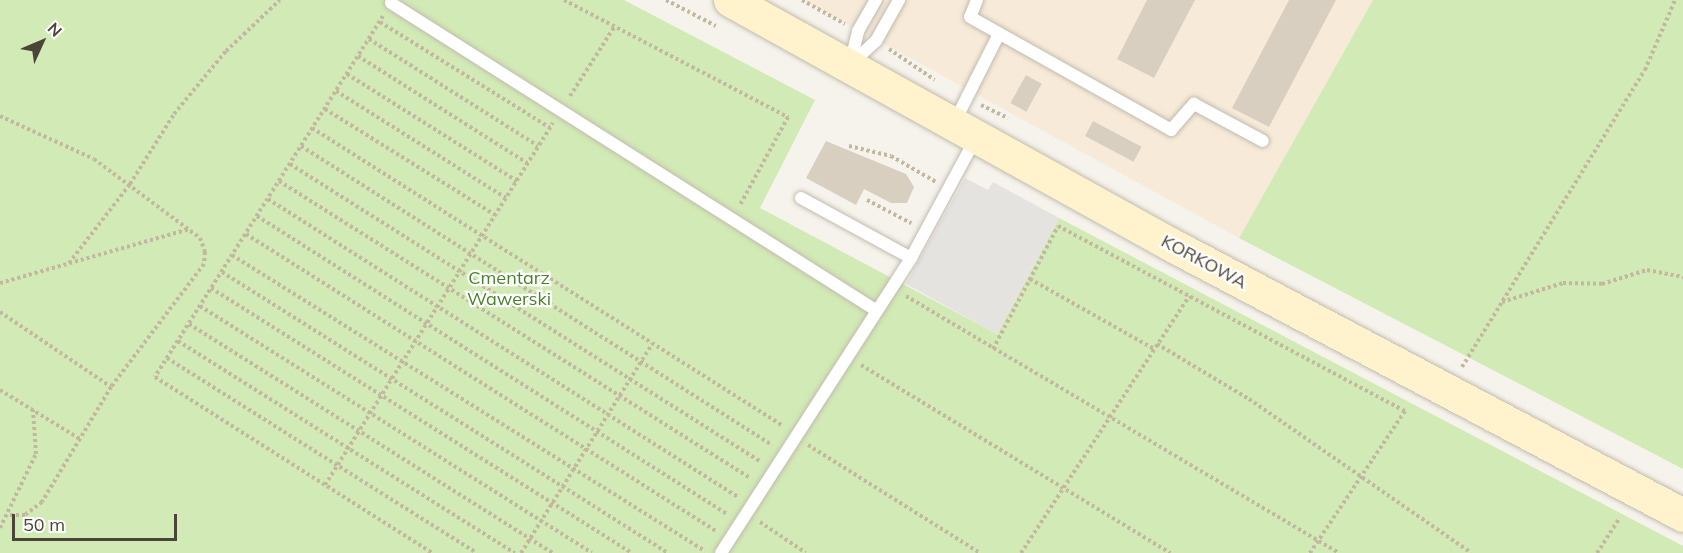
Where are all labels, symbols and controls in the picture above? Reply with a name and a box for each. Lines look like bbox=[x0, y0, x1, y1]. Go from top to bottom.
north arrow bbox=[12, 12, 72, 72]
text: N bbox=[44, 18, 66, 41]
street label: KORKOWA bbox=[1157, 230, 1251, 294]
park label: Cmentarz Wawerski bbox=[467, 268, 551, 310]
scale bar bbox=[15, 502, 180, 540]
text: 50 m bbox=[23, 513, 65, 536]

